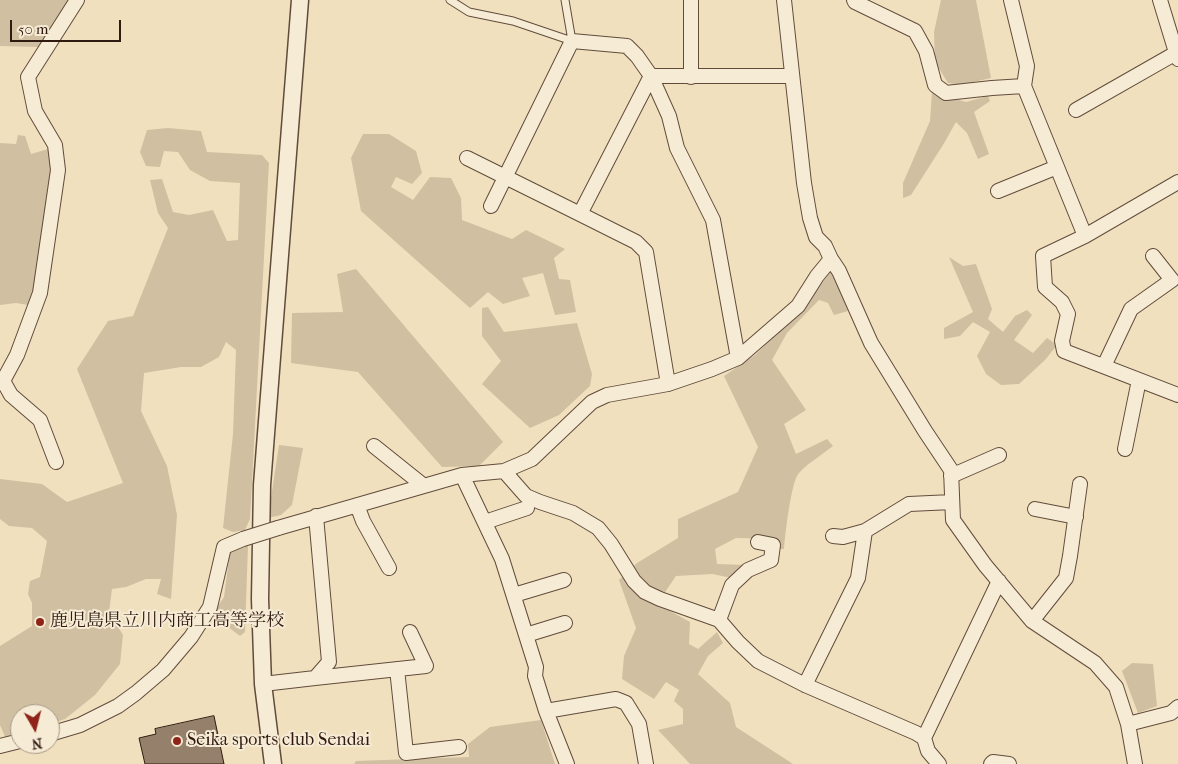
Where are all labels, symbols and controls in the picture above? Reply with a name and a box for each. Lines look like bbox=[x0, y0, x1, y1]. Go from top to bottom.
scale bar bbox=[12, 10, 124, 42]
text: 50 m bbox=[18, 20, 48, 38]
place label: 鹿児島県立川内商工高等学校 bbox=[50, 611, 284, 633]
marker: 鹿児島県立川内商工高等学校 bbox=[34, 616, 46, 628]
north arrow bbox=[10, 704, 60, 754]
place label: Seika sports club Sendai bbox=[187, 730, 370, 752]
text: N bbox=[31, 734, 43, 753]
marker: Seika sports club Sendai bbox=[171, 735, 183, 747]

